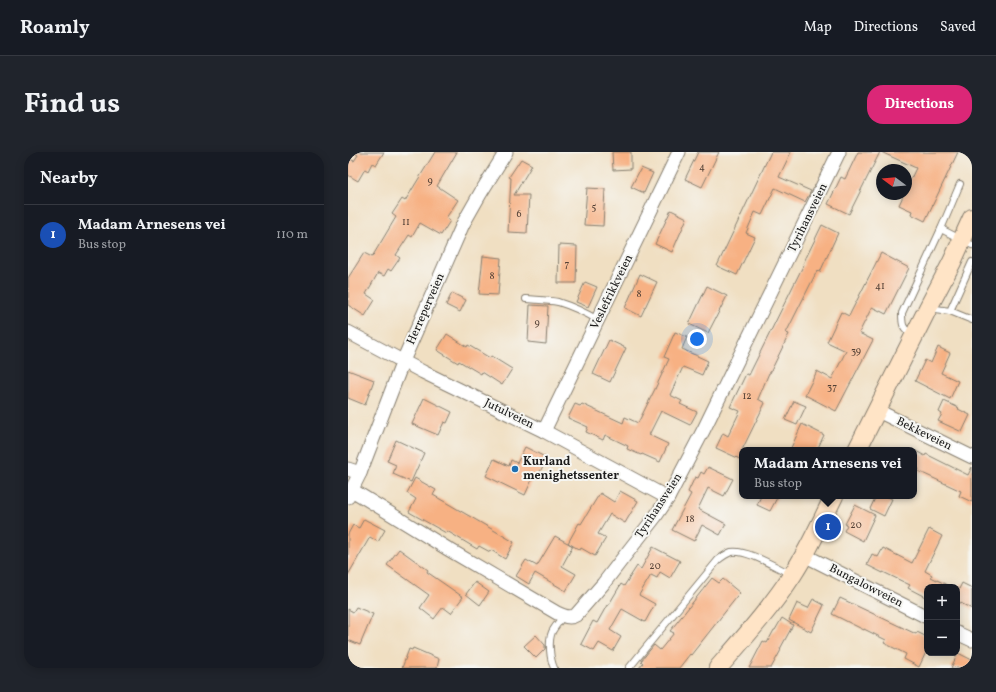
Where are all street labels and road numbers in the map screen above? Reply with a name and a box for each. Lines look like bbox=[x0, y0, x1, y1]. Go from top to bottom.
street label: Tyrihansveien bbox=[784, 181, 832, 255]
street label: Veslefrikkveien bbox=[587, 252, 637, 332]
street label: Herreperveien bbox=[403, 271, 449, 347]
street label: Jutulveien bbox=[481, 395, 537, 433]
street label: Bekkeveien bbox=[894, 414, 954, 454]
street label: Tyrihansveien bbox=[632, 470, 686, 542]
street label: Bungalowveien bbox=[826, 560, 906, 612]

